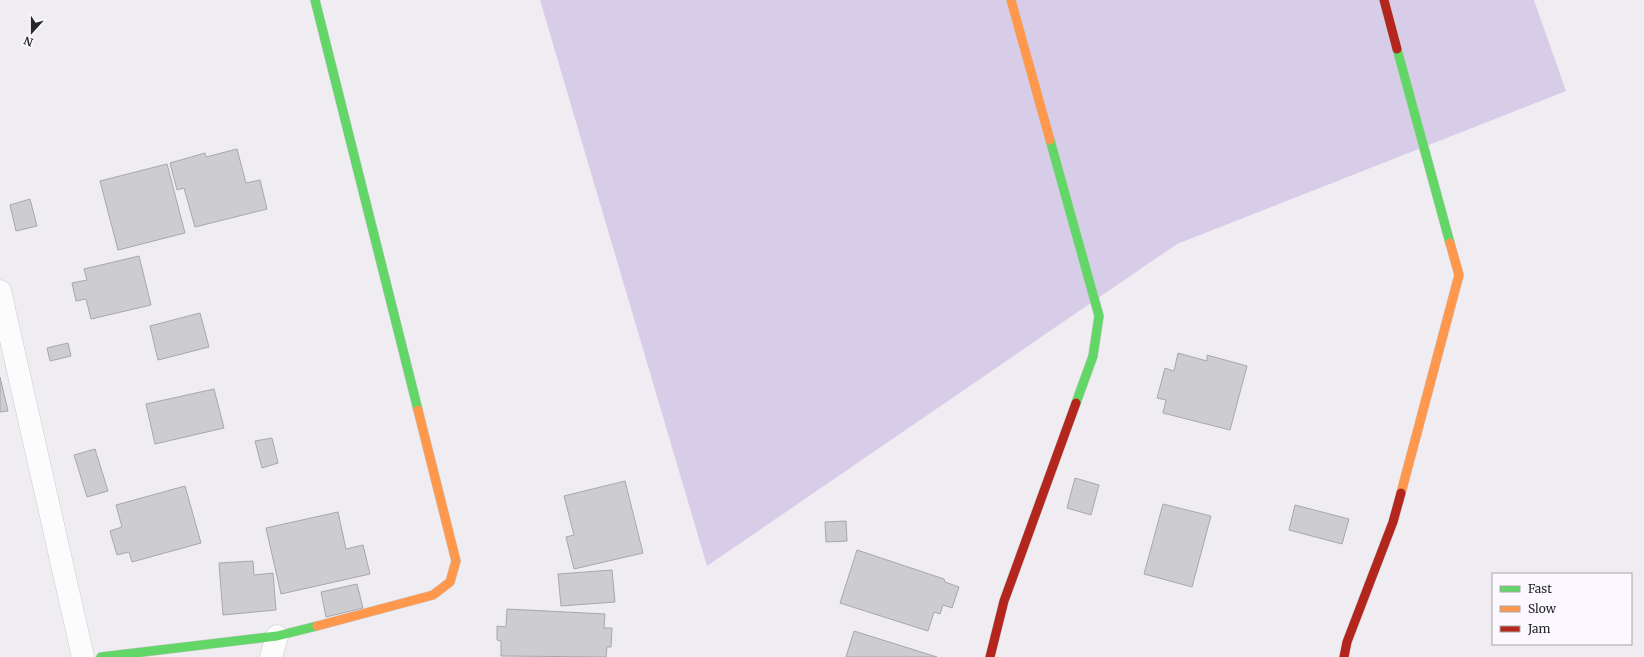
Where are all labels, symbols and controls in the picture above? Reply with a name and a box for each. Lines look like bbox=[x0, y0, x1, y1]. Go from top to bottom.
north arrow bbox=[12, 12, 52, 52]
text: N bbox=[22, 33, 35, 49]
legend bbox=[1492, 573, 1632, 645]
text: Fast bbox=[1528, 581, 1552, 596]
text: Slow bbox=[1528, 601, 1557, 616]
text: Jam bbox=[1527, 621, 1551, 636]

